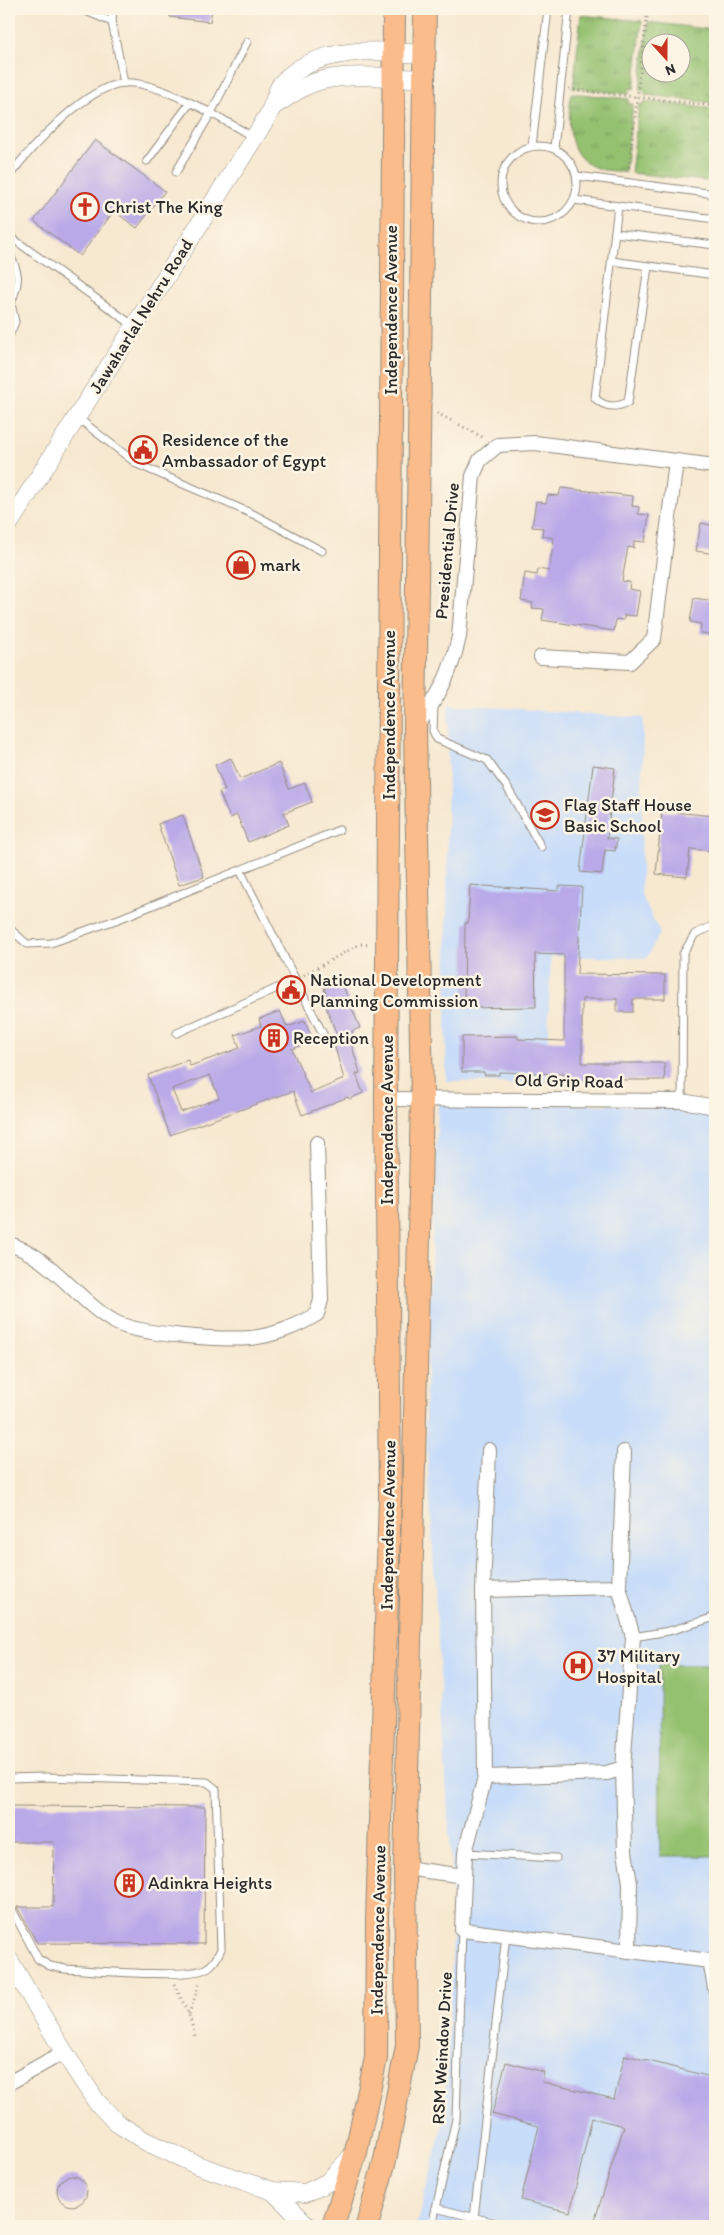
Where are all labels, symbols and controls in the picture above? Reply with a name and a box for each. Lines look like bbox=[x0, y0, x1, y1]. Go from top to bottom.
north arrow bbox=[642, 32, 692, 82]
text: N bbox=[663, 60, 678, 79]
church icon: Christ The King bbox=[70, 192, 100, 222]
place label: Christ The King bbox=[104, 196, 224, 218]
street label: Independence Avenue bbox=[380, 225, 402, 395]
street label: Jawaharlal Nehru Road bbox=[84, 234, 198, 398]
place label: Residence of the Ambassador of Egypt bbox=[162, 429, 326, 472]
public building icon: Residence of the Ambassador of Egypt bbox=[128, 435, 158, 465]
street label: Presidential Drive bbox=[430, 482, 464, 620]
shop icon: mark bbox=[226, 550, 256, 580]
place label: mark bbox=[260, 554, 301, 576]
street label: Independence Avenue bbox=[378, 630, 400, 800]
place label: Flag Staff House Basic School bbox=[564, 794, 692, 837]
school or university icon: Flag Staff House Basic School bbox=[530, 800, 560, 830]
place label: National Development Planning Commission bbox=[310, 969, 482, 1012]
public building icon: National Development Planning Commission bbox=[276, 975, 306, 1005]
building icon: Reception bbox=[259, 1023, 289, 1053]
place label: Reception bbox=[293, 1027, 369, 1049]
street label: Independence Avenue bbox=[376, 1035, 398, 1205]
street label: Old Grip Road bbox=[514, 1069, 624, 1093]
street label: Independence Avenue bbox=[376, 1440, 400, 1610]
place label: 37 Military Hospital bbox=[597, 1645, 680, 1688]
hospital icon: 37 Military Hospital bbox=[563, 1651, 593, 1681]
street label: Independence Avenue bbox=[366, 1845, 390, 2015]
building icon: Adinkra Heights bbox=[114, 1868, 144, 1898]
place label: Adinkra Heights bbox=[148, 1872, 272, 1894]
street label: RSM Weindow Drive bbox=[427, 1971, 457, 2125]

